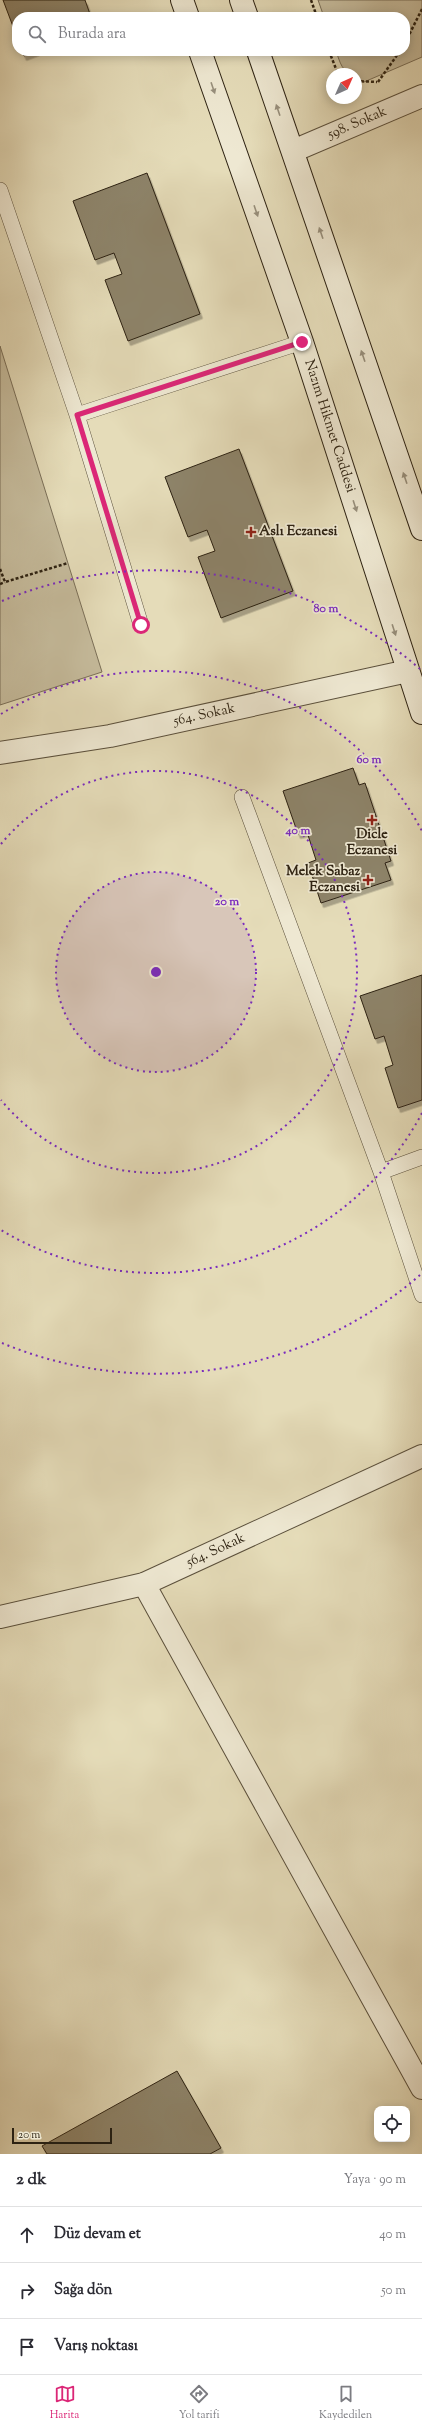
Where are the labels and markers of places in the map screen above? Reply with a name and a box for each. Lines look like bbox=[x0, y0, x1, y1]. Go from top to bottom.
place label: Aslı Eczanesi bbox=[259, 522, 337, 542]
marker: Aslı Eczanesi bbox=[246, 527, 256, 537]
marker: Dicle Eczanesi bbox=[367, 815, 377, 825]
place label: Dicle Eczanesi bbox=[347, 825, 397, 861]
place label: Melek Sabaz Eczanesi bbox=[286, 862, 361, 898]
marker: Melek Sabaz Eczanesi bbox=[363, 875, 373, 885]
centre of rings bbox=[149, 965, 163, 979]

